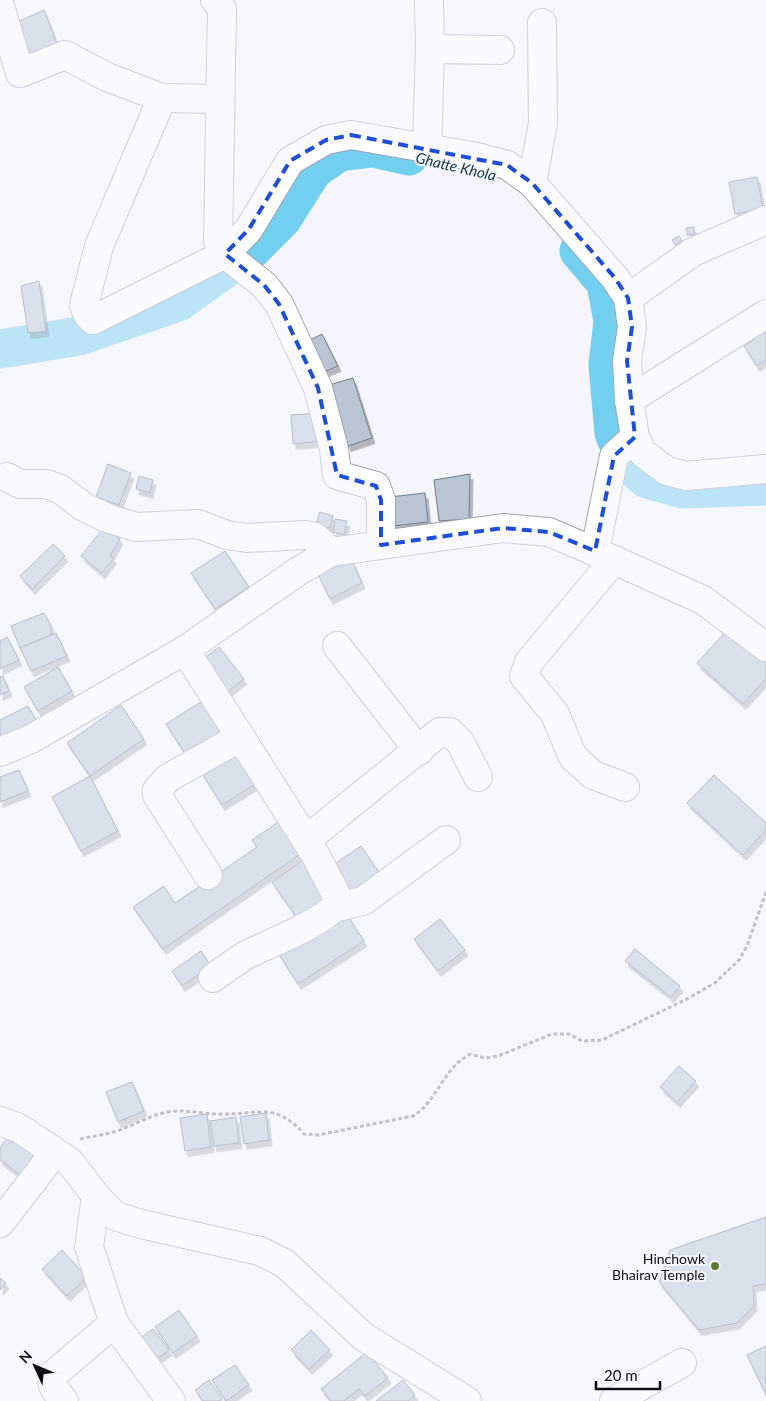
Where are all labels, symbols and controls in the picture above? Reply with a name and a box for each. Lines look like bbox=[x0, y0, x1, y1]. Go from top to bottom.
water label: Ghatte Khola bbox=[414, 148, 498, 184]
place label: Hinchowk Bhairav Temple bbox=[612, 1250, 706, 1283]
marker: Hinchowk Bhairav Temple bbox=[709, 1260, 721, 1272]
north arrow bbox=[10, 1341, 60, 1391]
text: N bbox=[15, 1347, 35, 1366]
scale bar bbox=[596, 1358, 660, 1390]
text: 20 m bbox=[604, 1366, 638, 1384]

